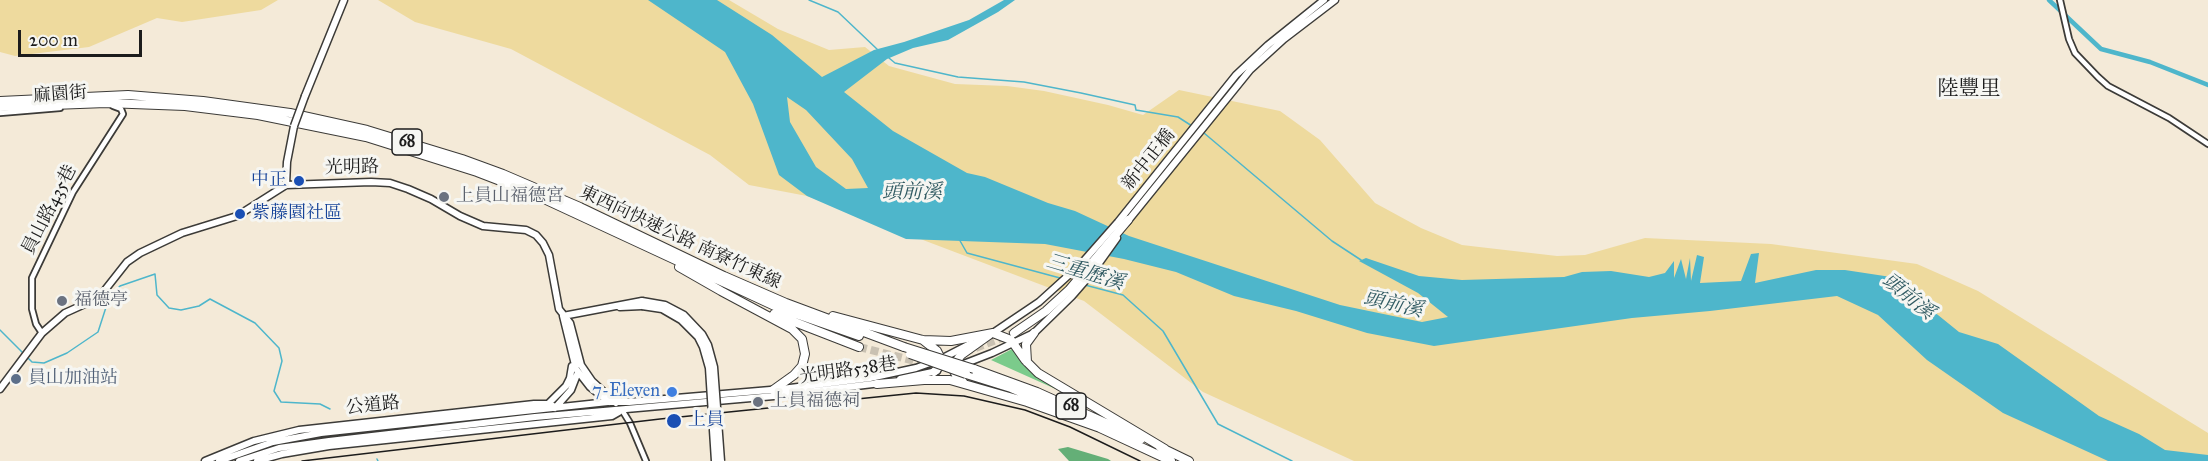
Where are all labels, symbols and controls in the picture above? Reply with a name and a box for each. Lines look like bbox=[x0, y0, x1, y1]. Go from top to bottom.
scale bar bbox=[21, 18, 146, 56]
text: 200 m bbox=[29, 29, 78, 51]
district label: 陸豐里 bbox=[1938, 77, 2000, 103]
street label: 麻園街 bbox=[32, 82, 88, 108]
street label: 新中正橋 bbox=[1118, 125, 1180, 195]
road number: 68 bbox=[392, 129, 422, 155]
street label: 光明路 bbox=[325, 157, 379, 179]
street label: 員山路435巷 bbox=[18, 162, 82, 258]
place label: 中正 bbox=[251, 170, 287, 192]
marker: 中正 bbox=[292, 174, 306, 188]
water label: 頭前溪 bbox=[882, 181, 942, 205]
street label: 東西向快速公路 南寮竹東線 bbox=[576, 182, 784, 294]
place label: 上員山福德宮 bbox=[456, 186, 564, 208]
marker: 上員山福德宮 bbox=[437, 190, 451, 204]
place label: 紫藤園社區 bbox=[252, 203, 342, 225]
marker: 紫藤園社區 bbox=[233, 207, 247, 221]
water label: 三重歷溪 bbox=[1043, 250, 1127, 296]
water label: 頭前溪 bbox=[1877, 269, 1939, 325]
water label: 頭前溪 bbox=[1361, 287, 1425, 323]
place label: 福德亭 bbox=[74, 290, 128, 312]
marker: 福德亭 bbox=[55, 294, 69, 308]
street label: 光明路538巷 bbox=[798, 354, 898, 388]
place label: 員山加油站 bbox=[28, 368, 118, 390]
marker: 員山加油站 bbox=[9, 372, 23, 386]
place label: 7-Eleven bbox=[592, 381, 660, 403]
marker: 7-Eleven bbox=[665, 385, 679, 399]
place label: 上員福德祠 bbox=[770, 391, 860, 413]
street label: 公道路 bbox=[345, 392, 401, 420]
road number: 68 bbox=[1056, 393, 1086, 419]
marker: 上員福德祠 bbox=[751, 395, 765, 409]
place label: 上員 bbox=[688, 410, 724, 432]
marker: 上員 bbox=[665, 412, 683, 430]

